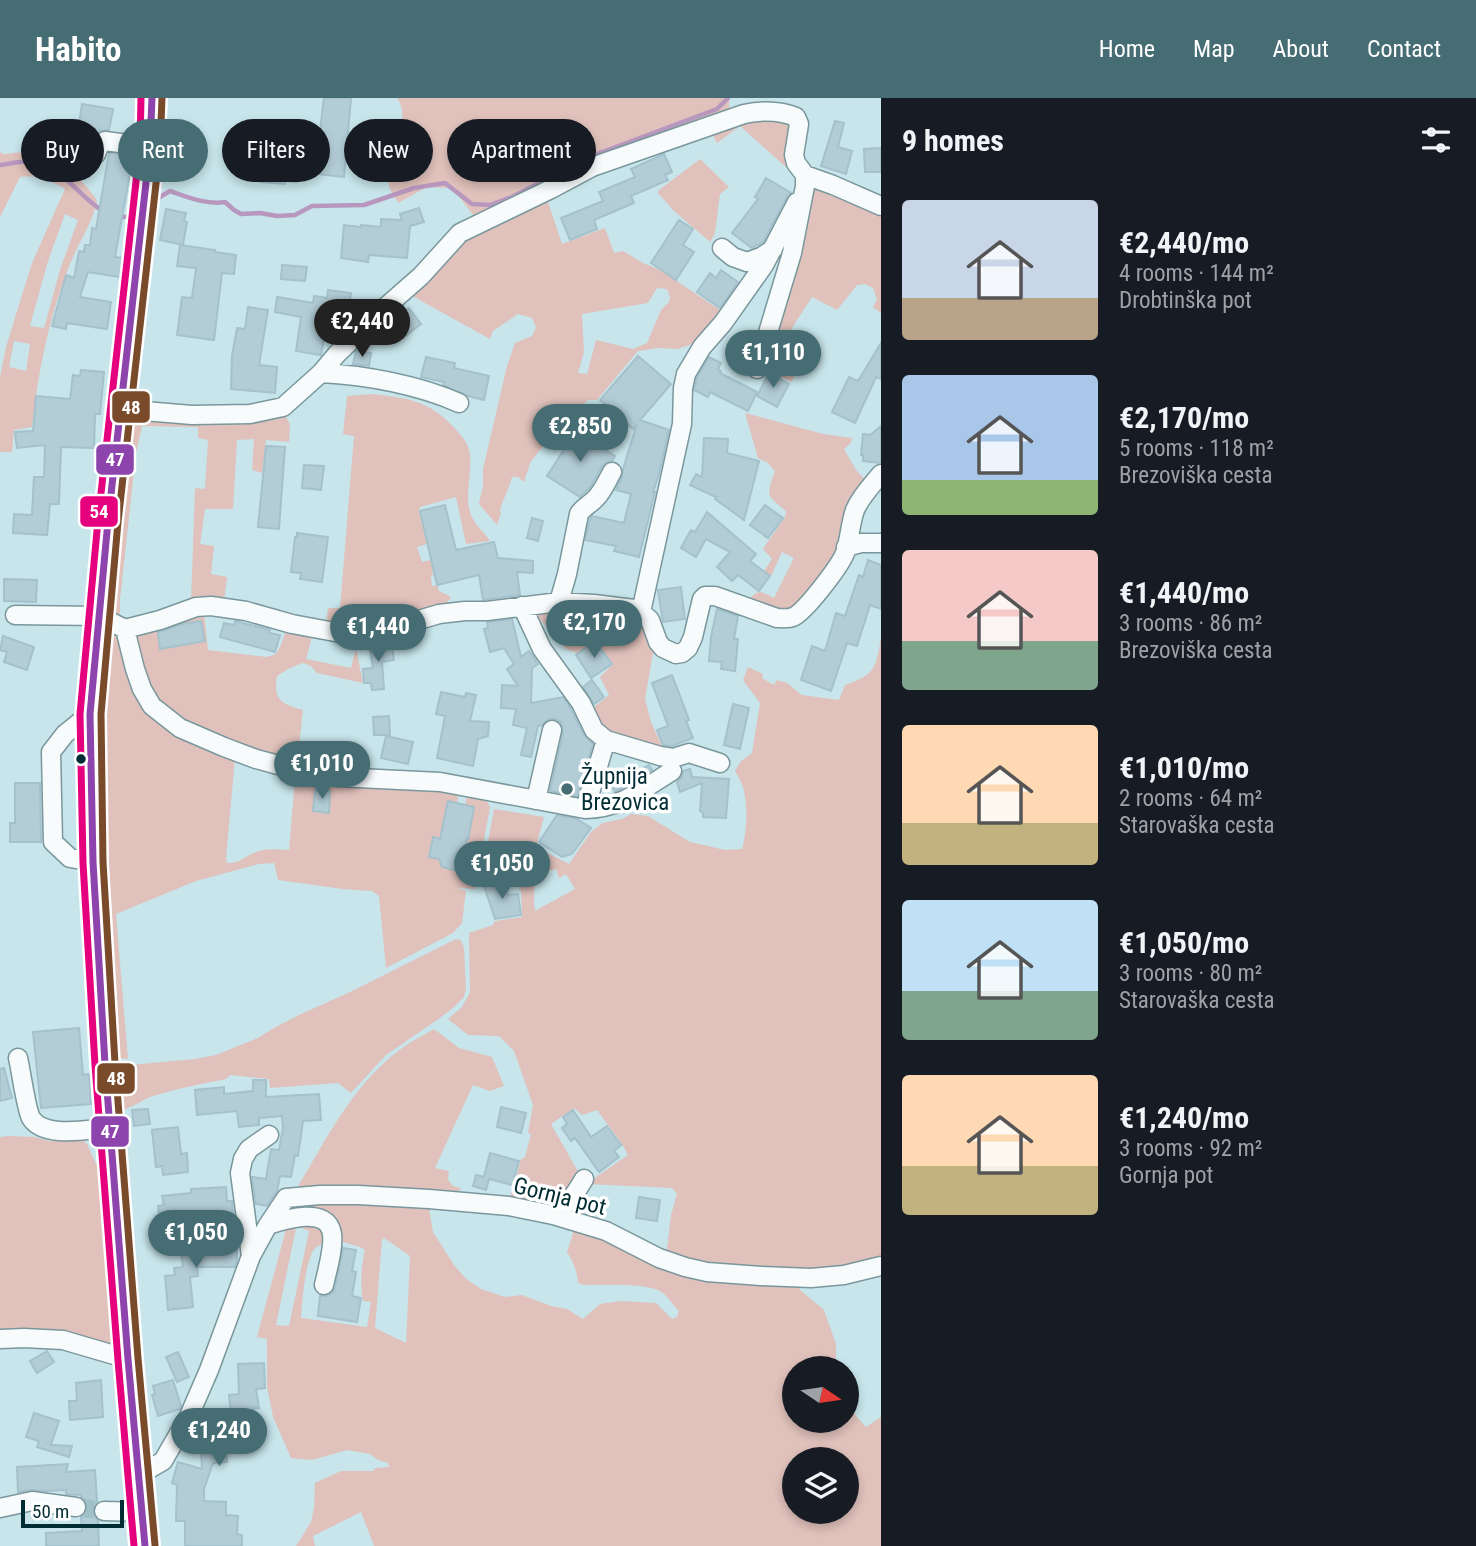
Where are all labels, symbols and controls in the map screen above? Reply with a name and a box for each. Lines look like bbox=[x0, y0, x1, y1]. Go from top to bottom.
text: Habito bbox=[35, 30, 122, 69]
text: Home bbox=[1099, 35, 1155, 63]
text: Map bbox=[1193, 35, 1235, 63]
text: About bbox=[1273, 35, 1329, 63]
text: Contact bbox=[1367, 35, 1441, 63]
chip: Buy bbox=[21, 119, 104, 182]
chip: Rent bbox=[118, 119, 208, 182]
chip: Filters bbox=[222, 119, 330, 182]
chip: New bbox=[344, 119, 433, 182]
chip: Apartment bbox=[447, 119, 596, 182]
icon: filters bbox=[1417, 121, 1455, 159]
text: 9 homes bbox=[902, 123, 1004, 158]
text: €2,440/mo bbox=[1119, 225, 1249, 260]
icon: home bbox=[958, 228, 1042, 312]
text: 4 rooms · 144 m² bbox=[1119, 260, 1274, 287]
text: Drobtinška pot bbox=[1119, 287, 1252, 314]
pin: €2,440 bbox=[305, 300, 419, 359]
text: €2,440 bbox=[330, 308, 394, 335]
pin: €1,110 bbox=[716, 330, 830, 390]
text: €1,110 bbox=[741, 339, 805, 366]
line badge: 48 bbox=[111, 390, 151, 424]
text: 48 bbox=[121, 396, 141, 419]
text: €2,170/mo bbox=[1119, 400, 1249, 435]
icon: home bbox=[958, 403, 1042, 487]
pin: €2,850 bbox=[523, 404, 637, 464]
text: €2,850 bbox=[548, 413, 612, 440]
text: 5 rooms · 118 m² bbox=[1119, 435, 1274, 462]
line badge: 47 bbox=[95, 443, 135, 476]
text: 47 bbox=[105, 448, 125, 471]
text: Brezoviška cesta bbox=[1119, 462, 1272, 489]
line badge: 54 bbox=[79, 495, 119, 528]
text: 54 bbox=[89, 500, 109, 523]
text: €1,440/mo bbox=[1119, 575, 1249, 610]
icon: home bbox=[958, 578, 1042, 662]
pin: €2,170 bbox=[537, 601, 651, 660]
pin: €1,440 bbox=[321, 604, 435, 664]
text: €2,170 bbox=[562, 609, 626, 636]
text: 3 rooms · 86 m² bbox=[1119, 610, 1262, 637]
text: €1,440 bbox=[346, 613, 410, 640]
text: Brezoviška cesta bbox=[1119, 637, 1272, 664]
pin: €1,010 bbox=[265, 742, 379, 801]
text: €1,010 bbox=[290, 750, 354, 777]
text: €1,010/mo bbox=[1119, 750, 1249, 785]
unlabelled marker bbox=[74, 752, 88, 766]
icon: home bbox=[958, 753, 1042, 837]
place label: Župnija Brezovica bbox=[581, 762, 669, 816]
marker: Župnija Brezovica bbox=[559, 781, 575, 797]
text: 2 rooms · 64 m² bbox=[1119, 785, 1262, 812]
text: Starovaška cesta bbox=[1119, 812, 1274, 839]
pin: €1,050 bbox=[445, 842, 559, 901]
text: €1,050 bbox=[470, 850, 534, 877]
text: €1,050/mo bbox=[1119, 925, 1249, 960]
icon: home bbox=[958, 928, 1042, 1012]
text: 3 rooms · 80 m² bbox=[1119, 960, 1262, 987]
text: Starovaška cesta bbox=[1119, 987, 1274, 1014]
line badge: 48 bbox=[96, 1062, 136, 1095]
text: 48 bbox=[106, 1067, 126, 1090]
text: €1,240/mo bbox=[1119, 1100, 1249, 1135]
icon: home bbox=[958, 1103, 1042, 1187]
line badge: 47 bbox=[90, 1115, 130, 1148]
text: 47 bbox=[100, 1120, 120, 1143]
text: 3 rooms · 92 m² bbox=[1119, 1135, 1262, 1162]
text: Gornja pot bbox=[1119, 1162, 1213, 1189]
street label: Gornja pot bbox=[511, 1172, 609, 1221]
pin: €1,050 bbox=[139, 1210, 253, 1270]
text: €1,050 bbox=[164, 1219, 228, 1246]
north arrow bbox=[782, 1356, 859, 1433]
map controls bbox=[782, 1356, 859, 1524]
pin: €1,240 bbox=[162, 1408, 276, 1468]
text: €1,240 bbox=[187, 1417, 251, 1444]
button: layers bbox=[782, 1447, 859, 1524]
scale bar bbox=[21, 1497, 124, 1529]
text: 50 m bbox=[32, 1500, 69, 1523]

